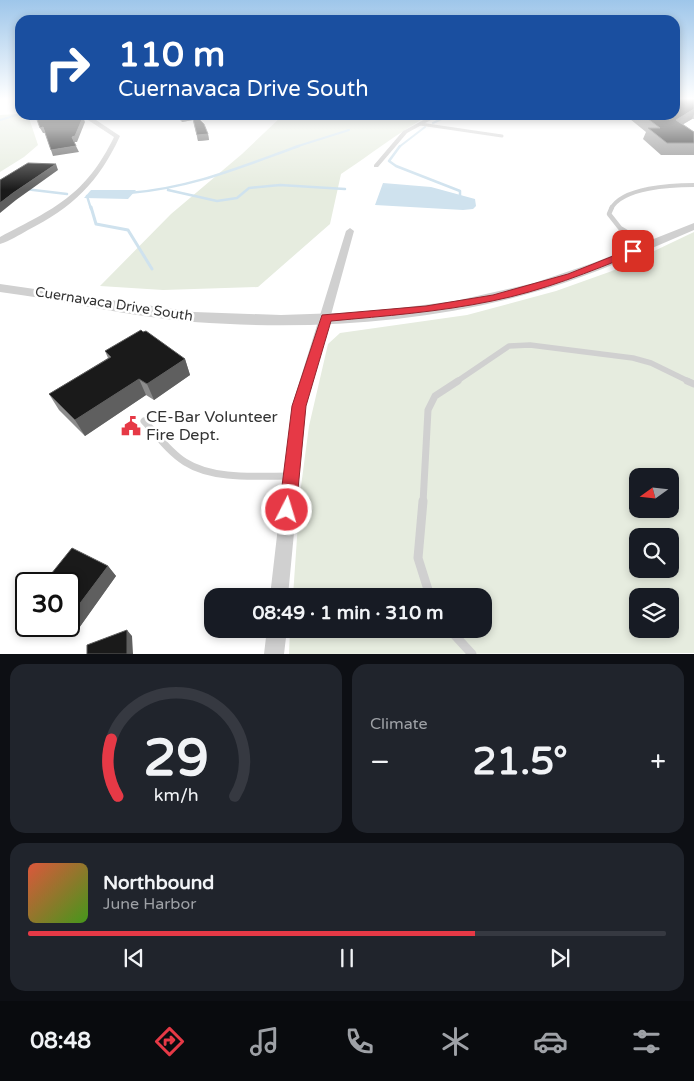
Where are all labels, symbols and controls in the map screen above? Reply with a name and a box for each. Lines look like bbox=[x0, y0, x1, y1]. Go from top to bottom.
text: 110 m bbox=[118, 34, 225, 76]
icon: right bbox=[35, 35, 100, 100]
text: Cuernavaca Drive South bbox=[118, 76, 369, 102]
pin bbox=[612, 230, 654, 272]
icon: arrive bbox=[619, 237, 647, 265]
street label: Cuernavaca Drive South bbox=[34, 283, 194, 325]
place label: CE-Bar Volunteer Fire Dept. bbox=[146, 407, 279, 445]
public building icon: CE-Bar Volunteer Fire Dept. bbox=[120, 415, 142, 437]
north arrow bbox=[629, 468, 679, 518]
map controls bbox=[629, 468, 679, 638]
position arrow bbox=[260, 483, 312, 535]
button: search bbox=[629, 528, 679, 578]
speed limit sign: 30 bbox=[15, 572, 80, 637]
button: layers bbox=[629, 588, 679, 638]
text: 08:49 · 1 min · 310 m bbox=[252, 602, 444, 624]
text: Climate bbox=[370, 714, 428, 734]
text: 29 bbox=[143, 727, 209, 790]
text: 21.5° bbox=[473, 739, 568, 785]
text: − bbox=[370, 745, 390, 779]
text: + bbox=[650, 745, 666, 779]
text: km/h bbox=[154, 785, 198, 806]
text: Northbound bbox=[103, 872, 214, 894]
text: June Harbor bbox=[103, 894, 196, 914]
icon: previous bbox=[120, 944, 148, 972]
icon: pause bbox=[333, 944, 361, 972]
icon: next bbox=[546, 944, 574, 972]
icon: directions bbox=[152, 1024, 187, 1059]
icon: music bbox=[247, 1024, 282, 1059]
icon: phone bbox=[342, 1024, 377, 1059]
icon: climate bbox=[438, 1024, 473, 1059]
icon: car bbox=[533, 1024, 568, 1059]
icon: filters bbox=[629, 1024, 664, 1059]
text: 08:48 bbox=[30, 1028, 91, 1054]

